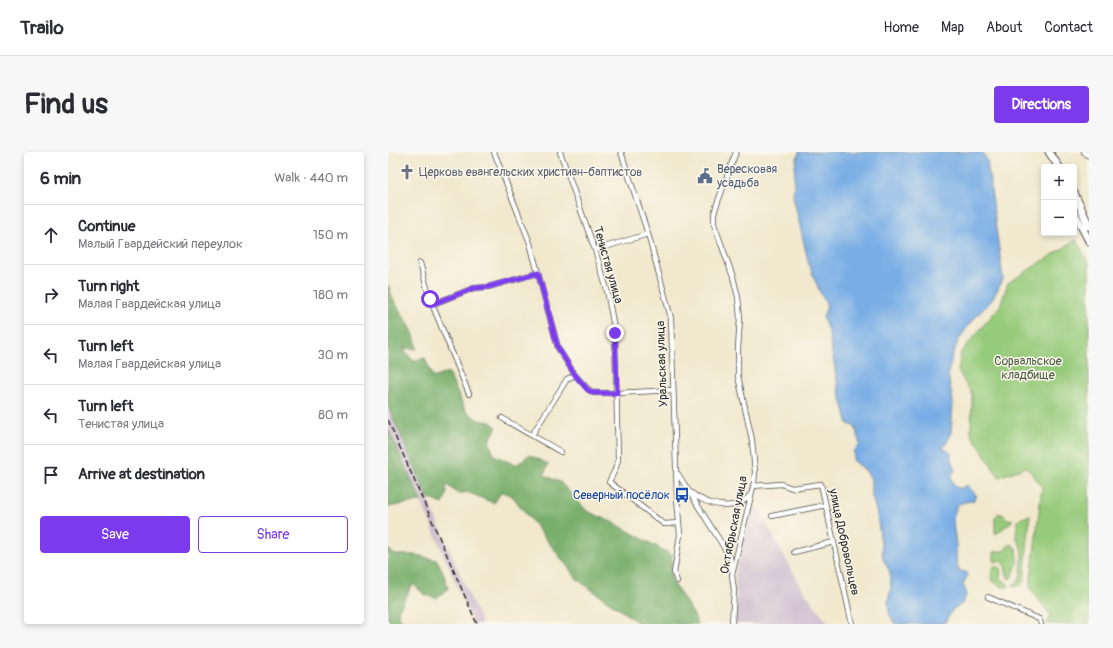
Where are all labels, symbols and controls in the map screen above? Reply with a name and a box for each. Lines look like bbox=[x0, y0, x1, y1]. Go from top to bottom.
text: Trailo bbox=[20, 16, 64, 40]
text: Home bbox=[884, 19, 919, 36]
text: Map bbox=[941, 19, 964, 36]
text: About bbox=[986, 19, 1022, 36]
text: Contact bbox=[1044, 19, 1093, 36]
button: Directions bbox=[994, 86, 1089, 123]
text: Find us bbox=[24, 87, 108, 122]
place label: Вересковая усадьба bbox=[716, 162, 778, 191]
church icon: Церковь евангельских христиан-баптистов bbox=[398, 163, 416, 181]
map controls bbox=[1041, 164, 1077, 236]
button: + bbox=[1041, 164, 1077, 200]
place label: Церковь евангельских христиан-баптистов bbox=[419, 165, 642, 180]
public building icon: Вересковая усадьба bbox=[696, 167, 714, 185]
text: 6 min bbox=[40, 168, 81, 189]
text: Walk · 440 m bbox=[274, 170, 348, 186]
button: − bbox=[1041, 200, 1077, 236]
text: Continue bbox=[78, 217, 136, 236]
icon: ahead bbox=[40, 224, 62, 246]
street label: Тенистая улица bbox=[590, 225, 626, 306]
text: 150 m bbox=[313, 227, 348, 243]
text: Малый Гвардейский переулок bbox=[78, 236, 243, 252]
text: Turn right bbox=[78, 277, 139, 296]
icon: right bbox=[40, 284, 62, 306]
text: 180 m bbox=[313, 287, 348, 303]
route start bbox=[421, 290, 439, 308]
text: Малая Гвардейская улица bbox=[78, 296, 221, 312]
street label: Уральская улица bbox=[653, 320, 671, 407]
route end bbox=[606, 324, 624, 342]
text: Turn left bbox=[78, 337, 134, 356]
icon: left bbox=[40, 344, 62, 366]
text: 30 m bbox=[318, 347, 348, 363]
park label: Сорвальское кладбище bbox=[994, 354, 1062, 383]
text: Малая Гвардейская улица bbox=[78, 356, 221, 372]
text: Turn left bbox=[78, 397, 134, 416]
icon: left bbox=[40, 404, 62, 426]
text: 80 m bbox=[318, 407, 348, 423]
text: Тенистая улица bbox=[78, 416, 164, 432]
icon: arrive bbox=[40, 464, 62, 486]
text: Arrive at destination bbox=[78, 465, 205, 484]
street label: Октябрьская улица bbox=[717, 474, 751, 575]
bus stop icon: Северный посёлок bbox=[673, 486, 691, 504]
street label: улица Добровольцев bbox=[825, 486, 863, 597]
place label: Северный посёлок bbox=[573, 488, 670, 503]
button: Save bbox=[40, 516, 190, 553]
button: Share bbox=[198, 516, 348, 553]

